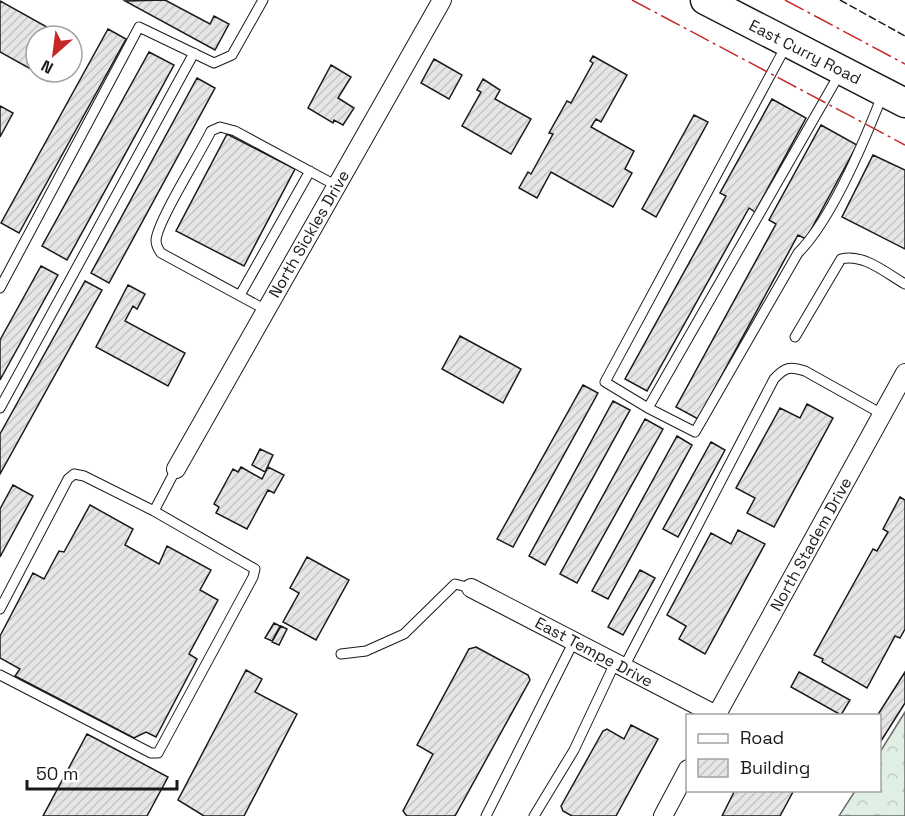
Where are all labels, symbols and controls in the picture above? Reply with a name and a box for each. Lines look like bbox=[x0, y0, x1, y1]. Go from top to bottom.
street label: East Curry Road bbox=[745, 15, 865, 89]
north arrow bbox=[24, 24, 84, 84]
text: N bbox=[38, 55, 57, 79]
street label: North Sickles Drive bbox=[264, 166, 354, 302]
street label: North Stadem Drive bbox=[765, 473, 857, 615]
street label: East Tempe Drive bbox=[531, 612, 657, 692]
legend bbox=[686, 714, 881, 792]
text: Road bbox=[740, 726, 784, 749]
scale bar bbox=[27, 753, 177, 791]
text: Building bbox=[740, 756, 810, 779]
text: 50 m bbox=[36, 762, 78, 785]

